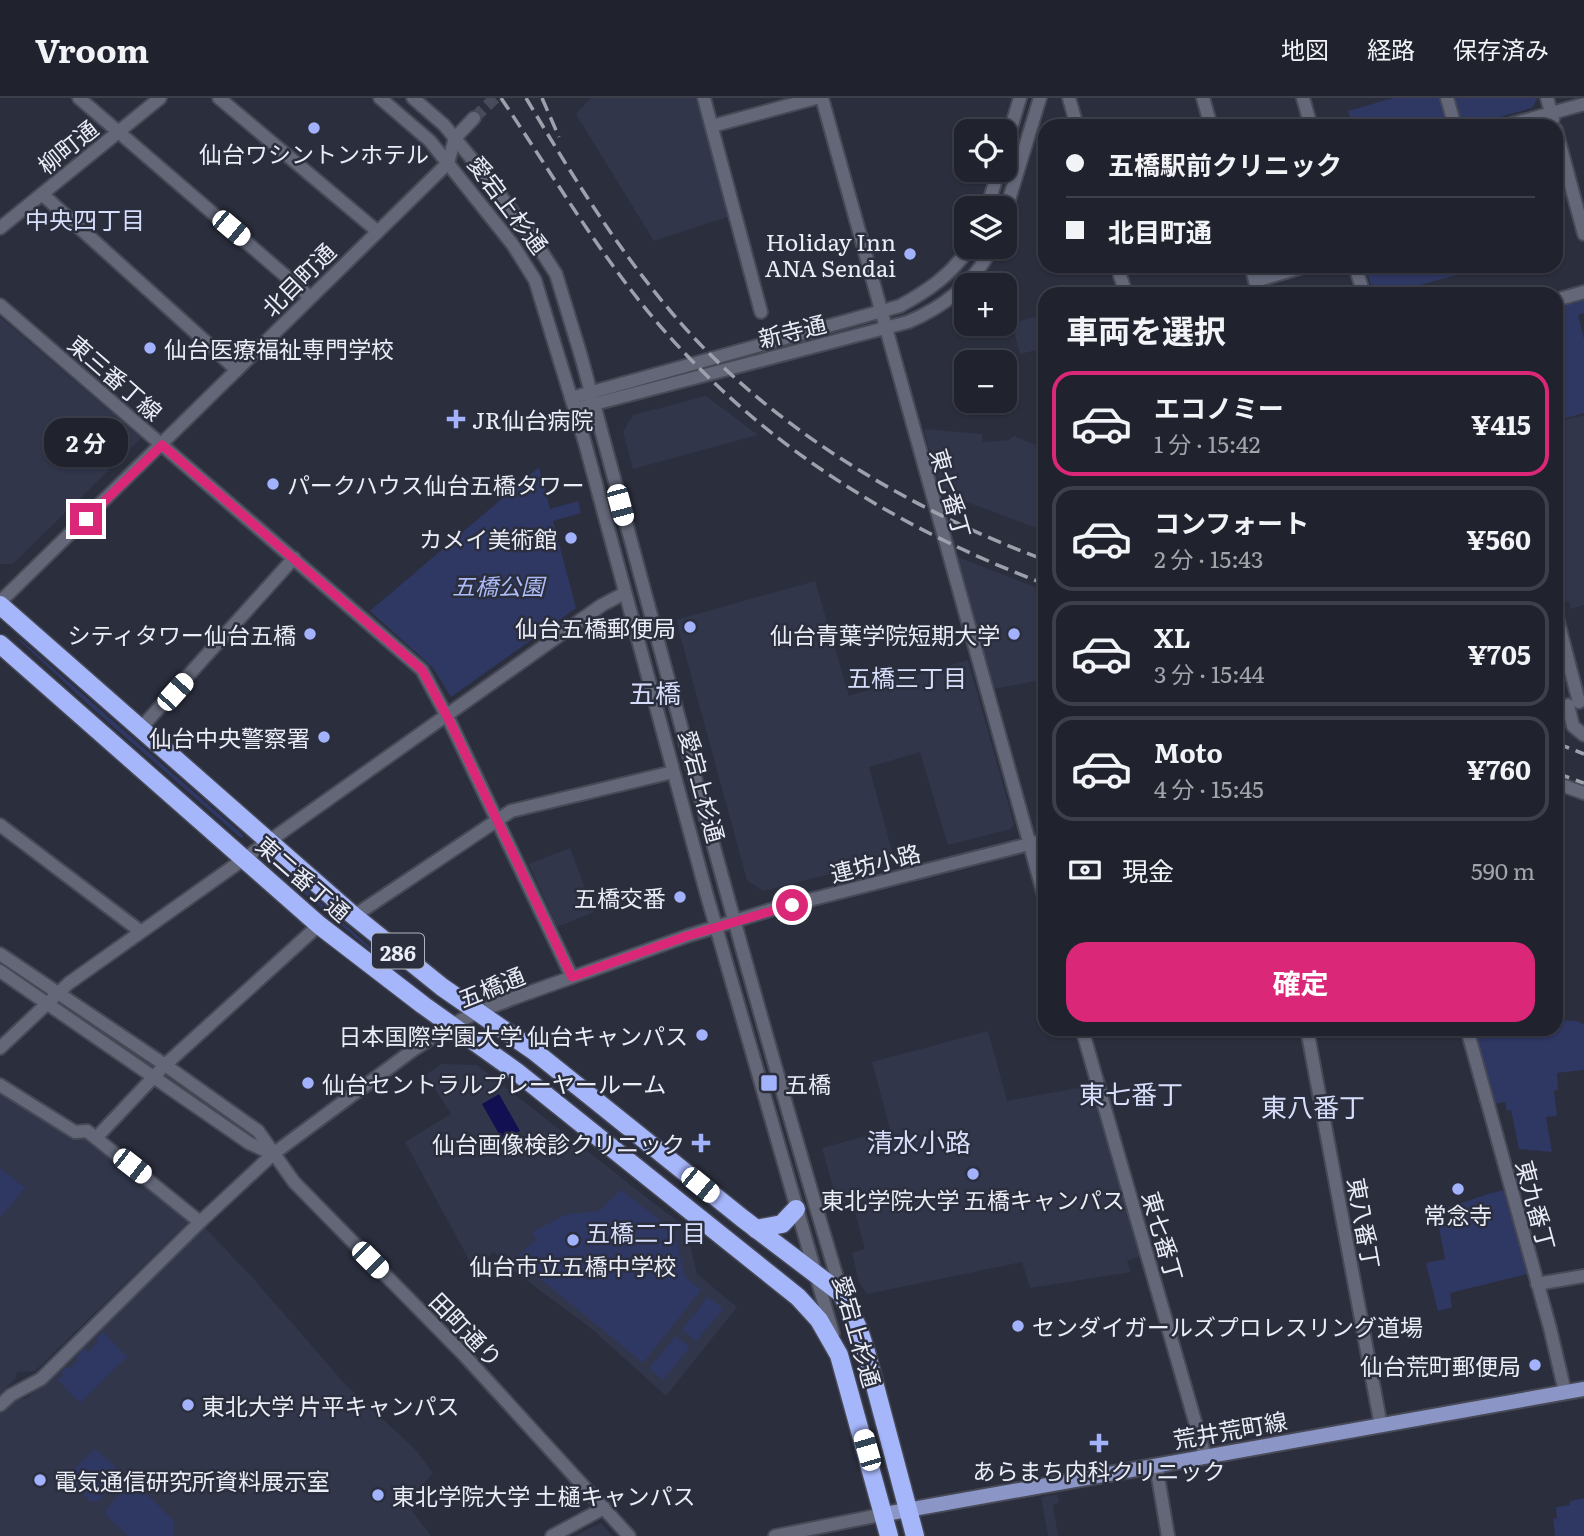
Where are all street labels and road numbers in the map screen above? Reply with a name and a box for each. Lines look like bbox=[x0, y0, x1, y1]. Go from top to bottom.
street label: 柳町通 bbox=[29, 111, 105, 181]
street label: 愛宕上杉通 bbox=[461, 148, 557, 260]
street label: 北目町通 bbox=[253, 234, 343, 324]
street label: 新寺通 bbox=[754, 305, 830, 355]
street label: 東三番丁線 bbox=[61, 326, 171, 428]
street label: 東七番丁 bbox=[923, 444, 981, 542]
street label: 愛宕上杉通 bbox=[672, 726, 734, 846]
street label: 東二番丁通 bbox=[249, 827, 359, 929]
street label: 連坊小路 bbox=[826, 834, 924, 890]
road number: 286 bbox=[372, 934, 424, 968]
street label: 五橋通 bbox=[453, 957, 529, 1015]
street label: 東九番丁 bbox=[1509, 1156, 1565, 1254]
street label: 東八番丁 bbox=[1340, 1175, 1390, 1271]
street label: 東七番丁 bbox=[1135, 1187, 1193, 1285]
street label: 愛宕上杉通 bbox=[826, 1271, 890, 1391]
street label: 田町通り bbox=[423, 1284, 511, 1374]
street label: 荒井荒町線 bbox=[1170, 1402, 1290, 1456]

